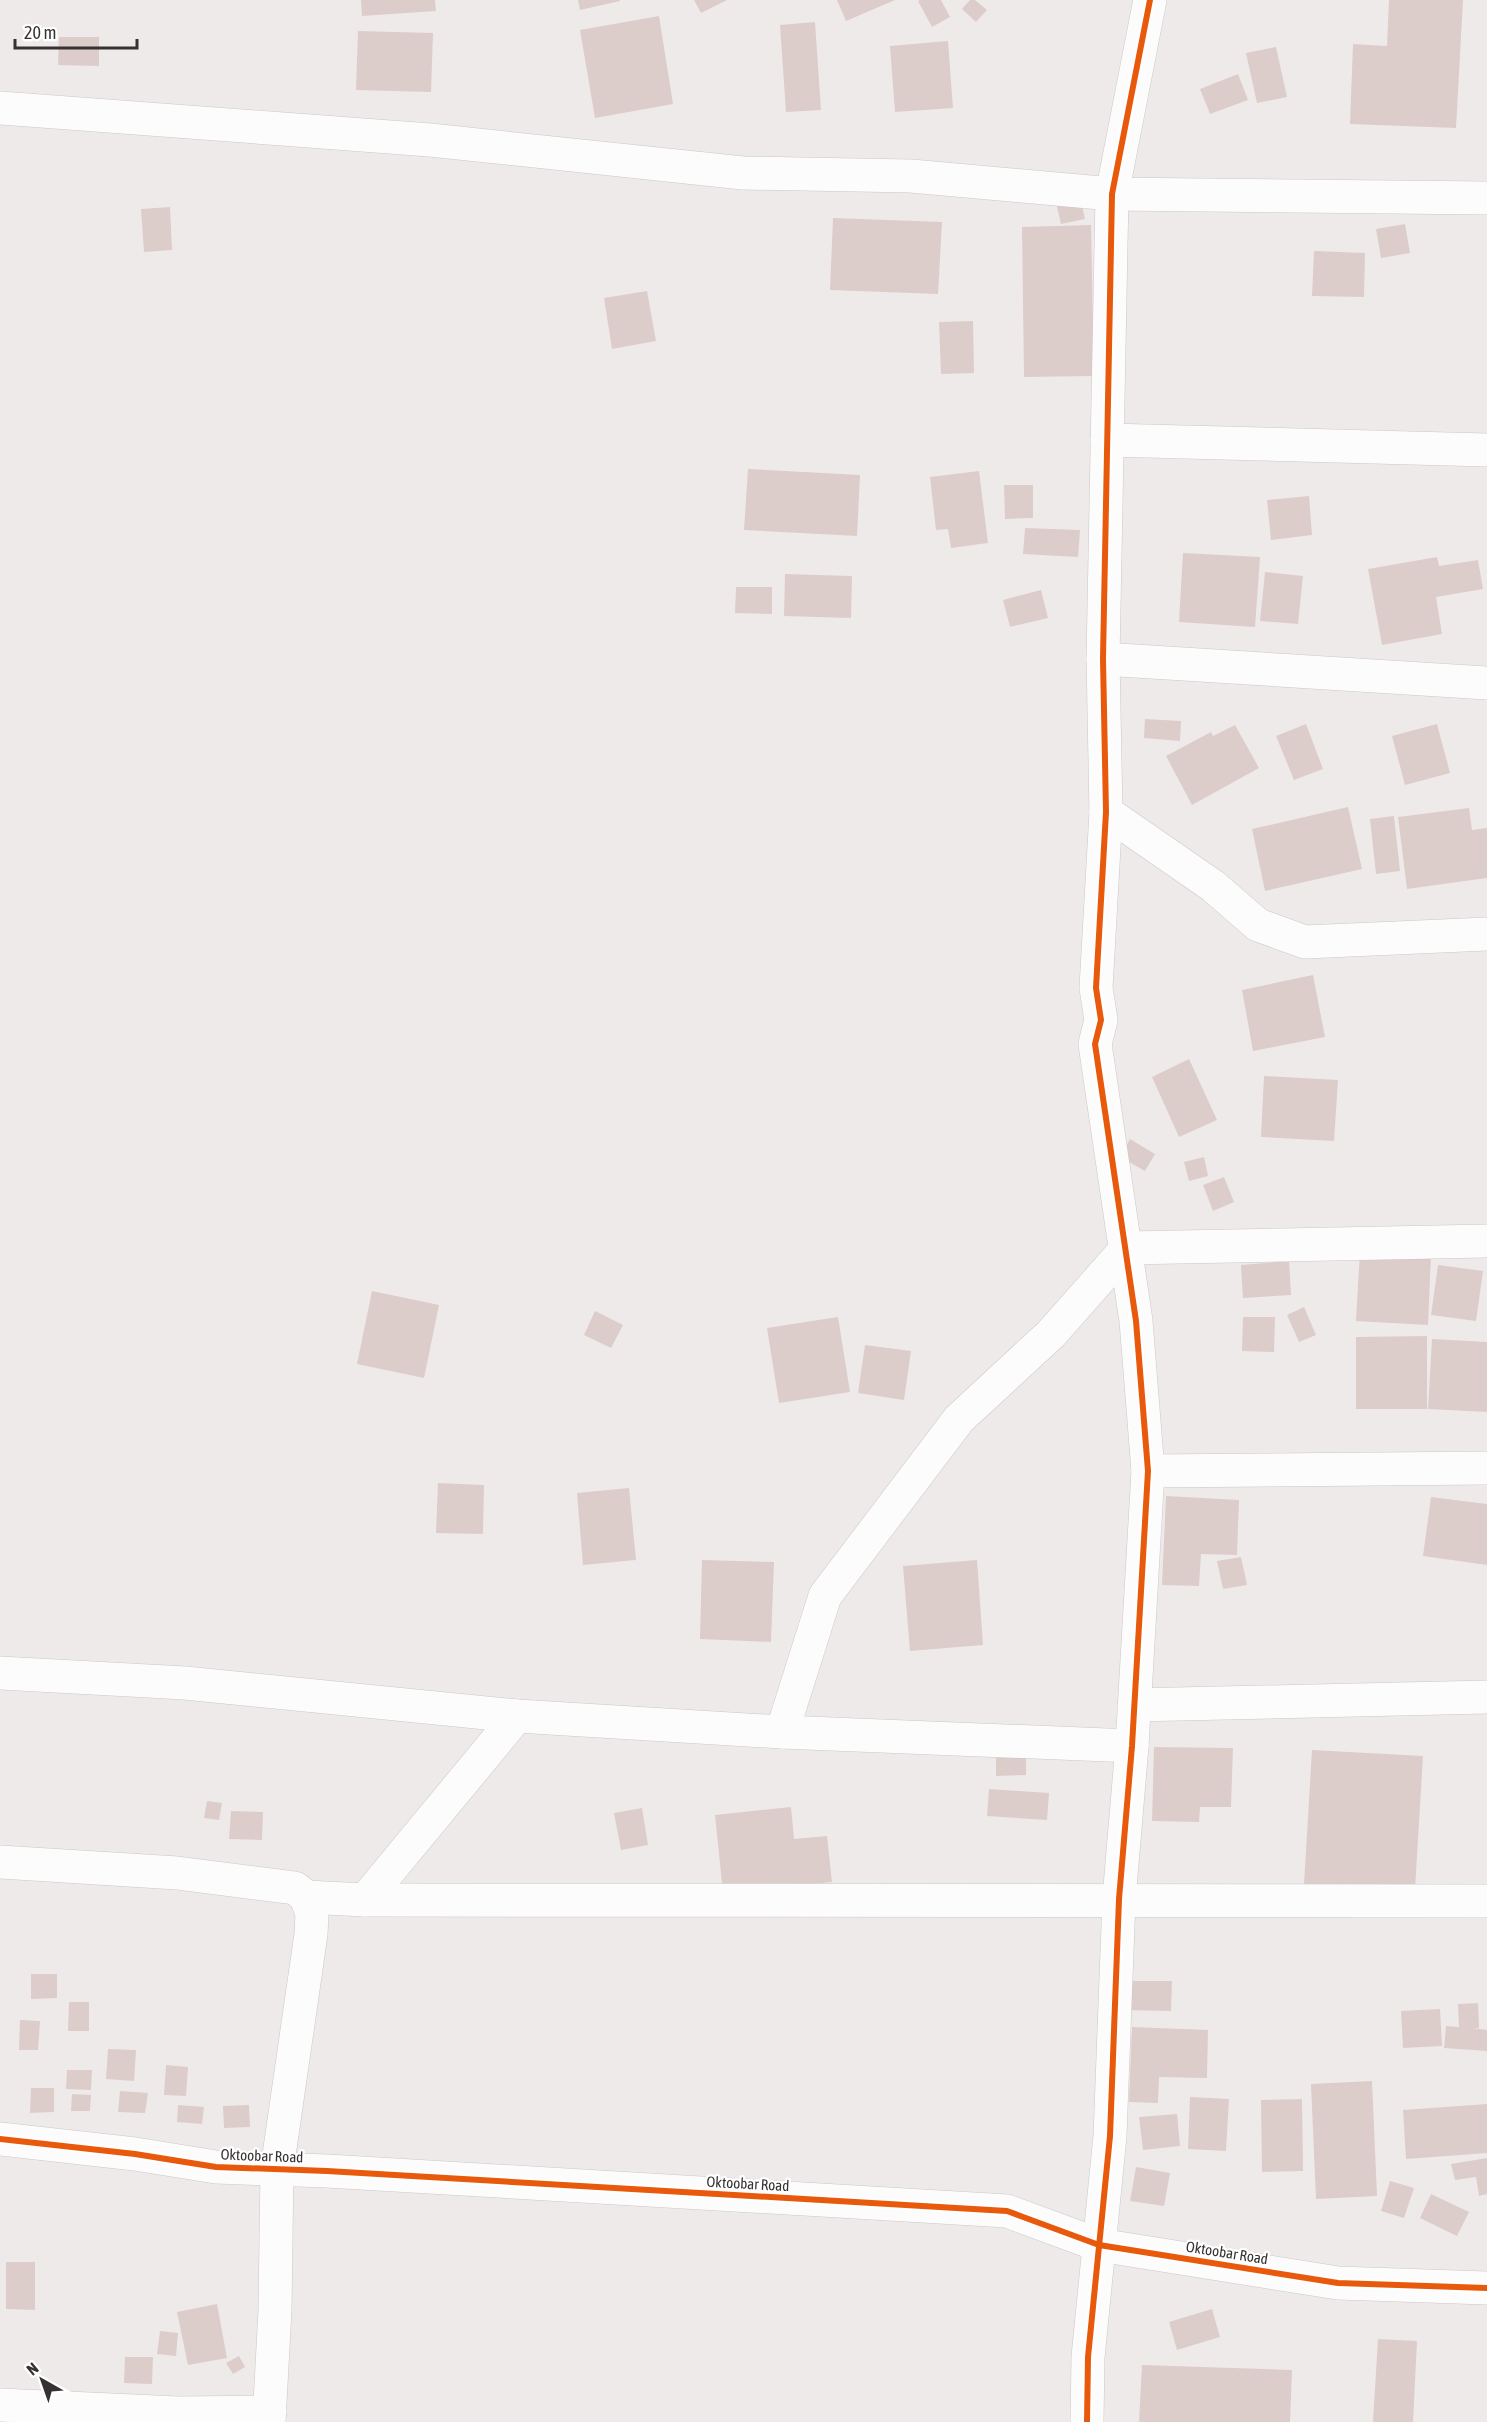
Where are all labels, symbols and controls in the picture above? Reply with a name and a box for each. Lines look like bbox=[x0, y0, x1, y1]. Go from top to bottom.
scale bar bbox=[15, 12, 136, 50]
text: 20 m bbox=[24, 22, 56, 43]
street label: Oktoobar Road bbox=[220, 2146, 304, 2165]
street label: Oktoobar Road bbox=[706, 2173, 790, 2194]
street label: Oktoobar Road bbox=[1185, 2238, 1269, 2267]
north arrow bbox=[12, 2350, 72, 2410]
text: N bbox=[23, 2359, 42, 2378]

